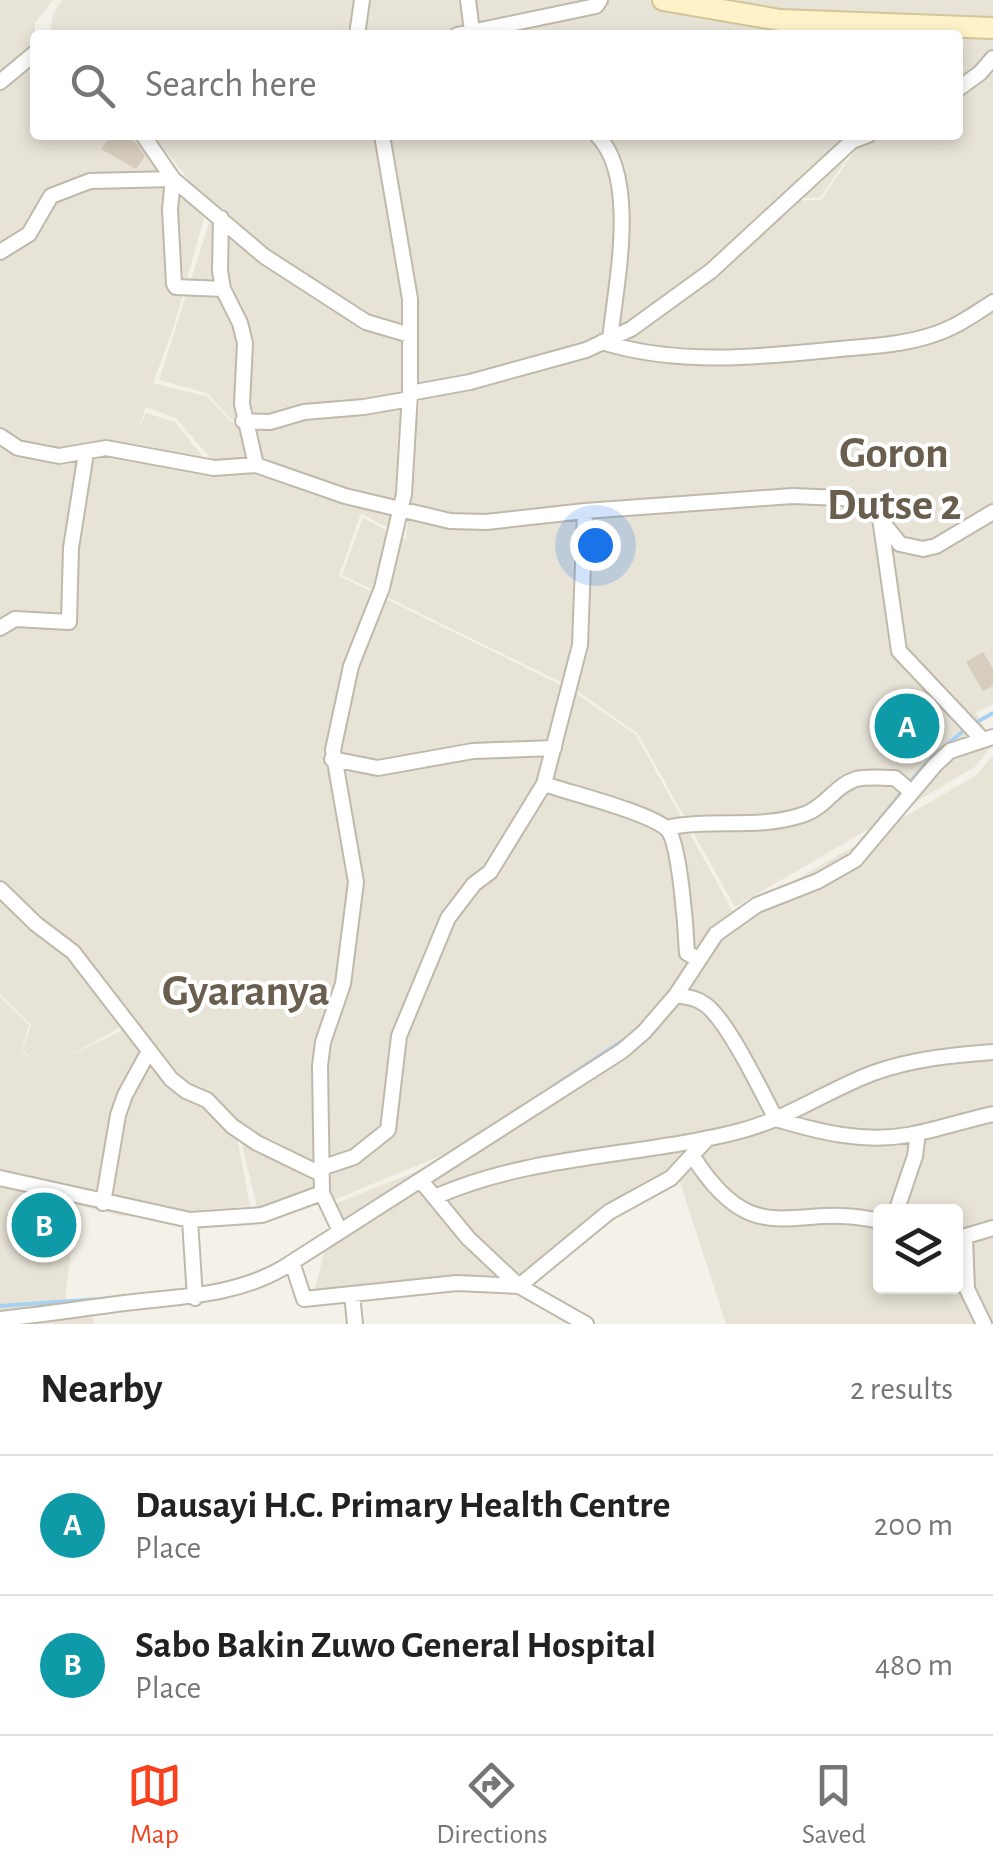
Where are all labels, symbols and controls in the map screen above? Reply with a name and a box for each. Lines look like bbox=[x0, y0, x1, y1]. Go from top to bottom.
search box bbox=[30, 30, 963, 140]
icon: search bbox=[65, 58, 120, 113]
text: Search here bbox=[145, 66, 317, 104]
district label: Goron Dutse 2 bbox=[827, 431, 961, 528]
your location bbox=[570, 520, 621, 571]
pin: A bbox=[874, 688, 940, 764]
district label: Gyaranya bbox=[162, 969, 330, 1014]
pin: B bbox=[12, 1188, 76, 1262]
map controls bbox=[873, 1204, 963, 1294]
button: layers bbox=[873, 1204, 963, 1294]
text: Nearby bbox=[40, 1368, 163, 1410]
text: 2 results bbox=[850, 1373, 953, 1405]
text: Dausayi H.C. Primary Health Centre bbox=[135, 1487, 670, 1525]
text: A bbox=[63, 1509, 82, 1541]
text: 200 m bbox=[874, 1509, 953, 1541]
text: Place bbox=[135, 1532, 201, 1564]
text: Sabo Bakin Zuwo General Hospital bbox=[135, 1627, 656, 1665]
text: B bbox=[63, 1649, 82, 1681]
text: 480 m bbox=[875, 1649, 953, 1681]
text: Place bbox=[135, 1672, 201, 1704]
tab: Map bbox=[127, 1758, 182, 1852]
tab: Directions bbox=[436, 1758, 548, 1852]
tab: Saved bbox=[802, 1758, 866, 1852]

